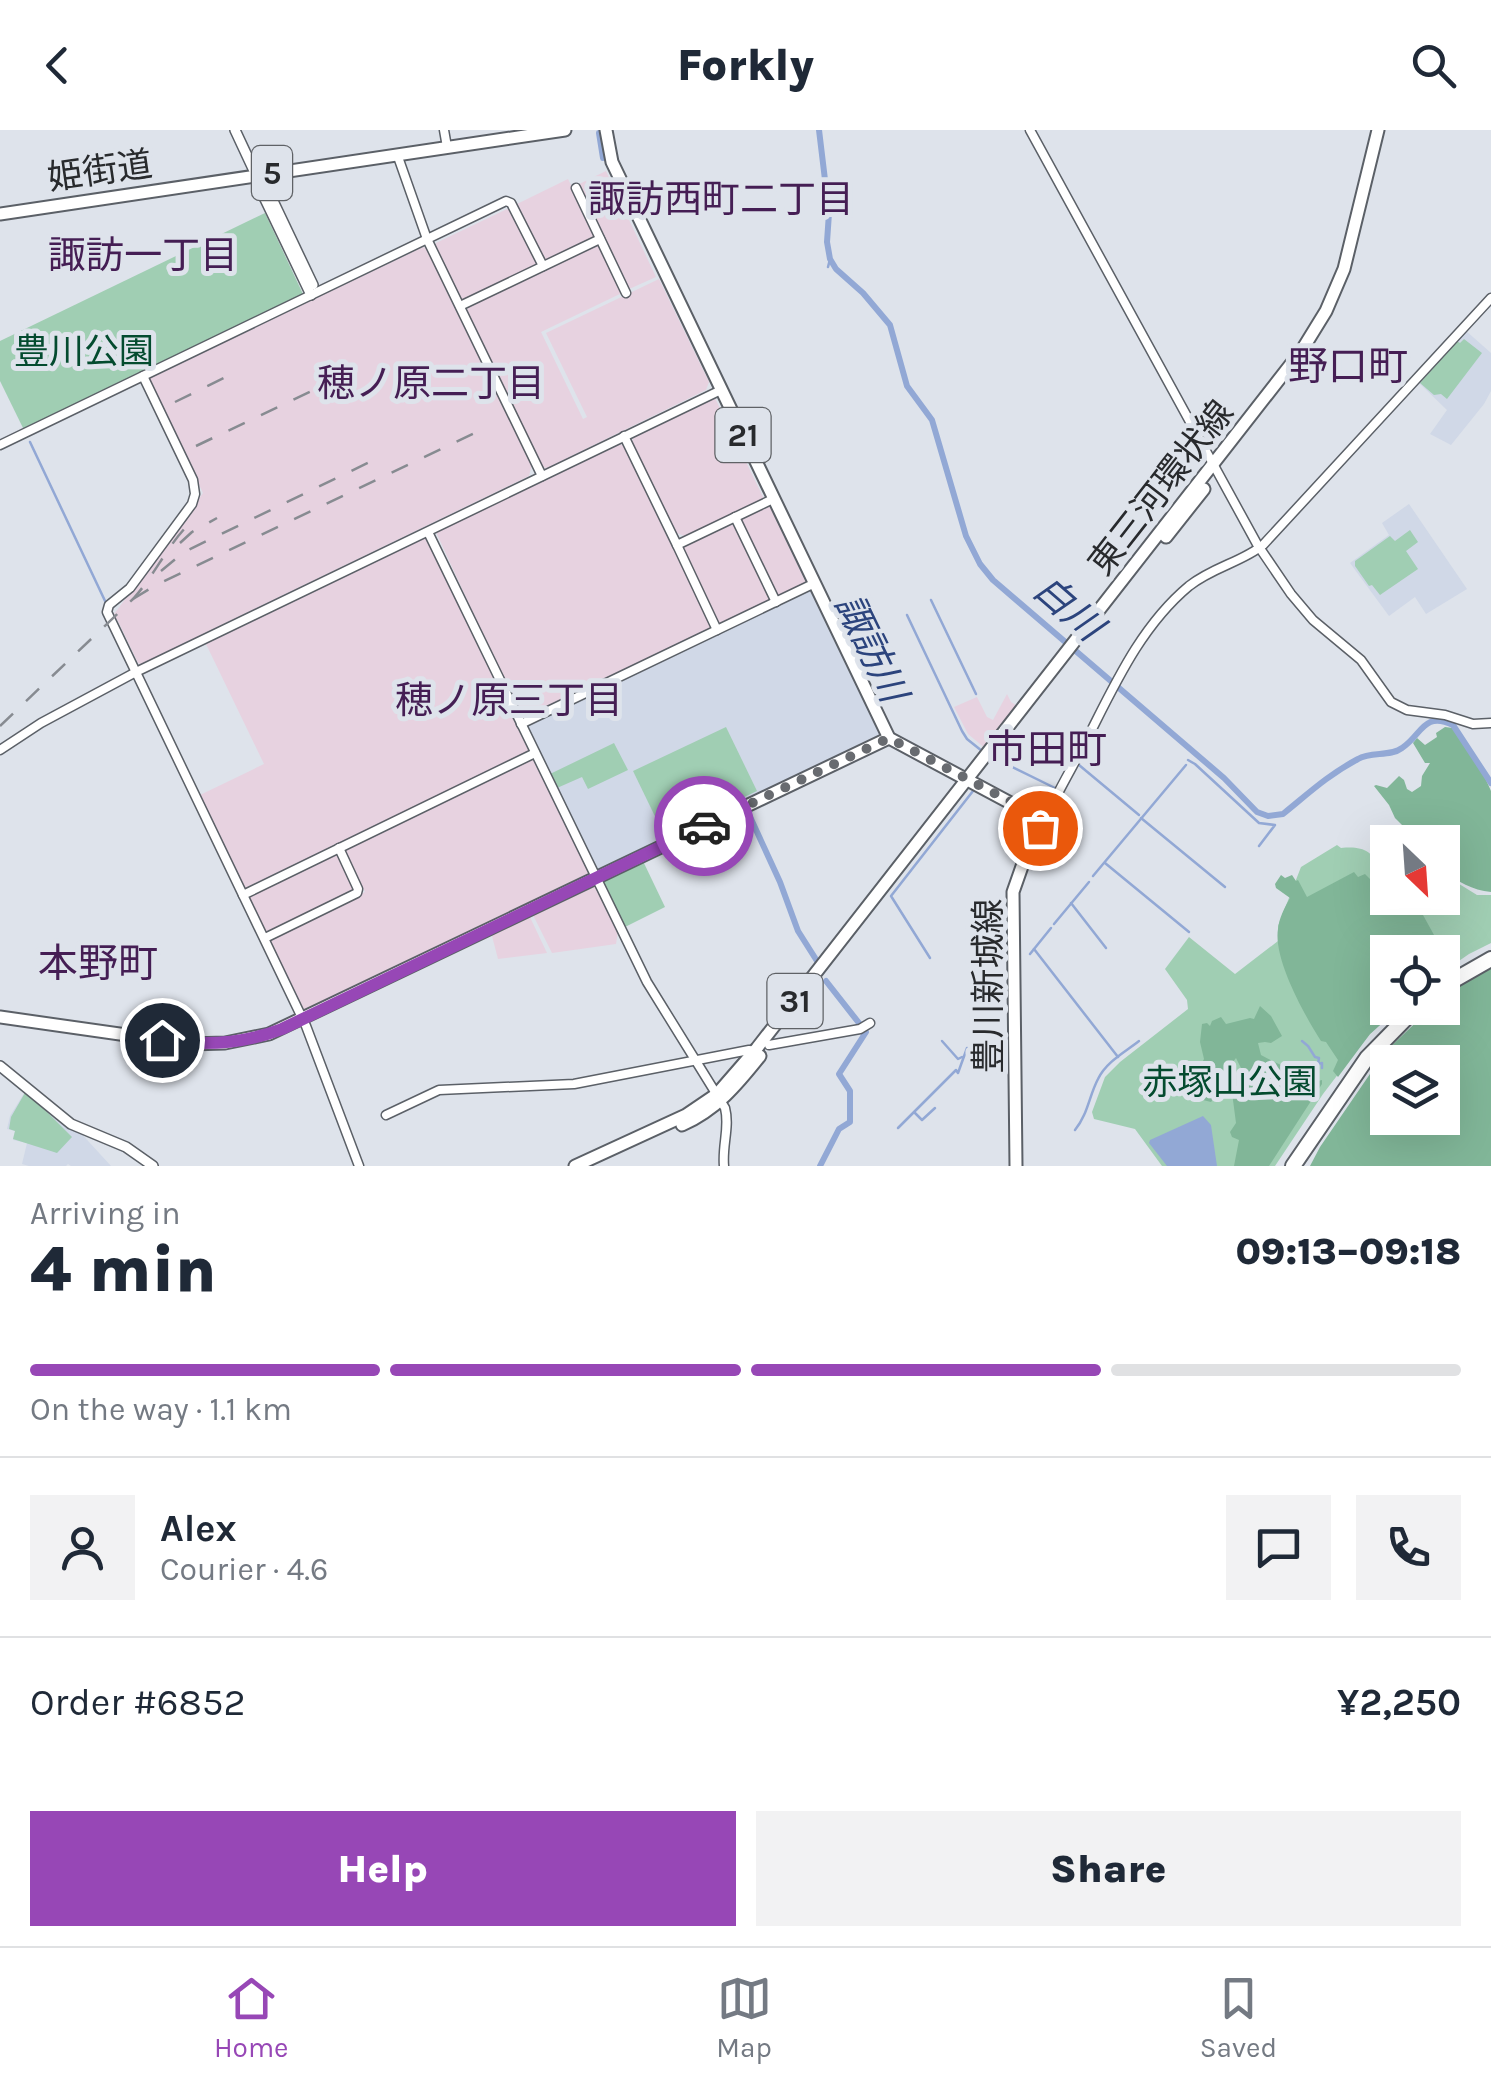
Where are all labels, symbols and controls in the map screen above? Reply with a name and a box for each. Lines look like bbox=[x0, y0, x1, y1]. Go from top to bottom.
icon: back bbox=[30, 38, 85, 93]
icon: search bbox=[1406, 38, 1461, 93]
text: Forkly bbox=[677, 39, 814, 91]
street label: 姫街道 bbox=[45, 143, 155, 199]
road number: 5 bbox=[252, 146, 292, 200]
district label: 諏訪西町二丁目 bbox=[588, 177, 854, 222]
district label: 諏訪一丁目 bbox=[48, 233, 238, 278]
park label: 豊川公園 bbox=[14, 331, 154, 372]
district label: 野口町 bbox=[1288, 343, 1408, 390]
district label: 穂ノ原二丁目 bbox=[317, 361, 545, 406]
street label: 東三河環状線 bbox=[1080, 393, 1242, 583]
road number: 21 bbox=[716, 408, 770, 462]
water label: 白川 bbox=[1025, 566, 1114, 653]
water label: 諏訪川 bbox=[826, 587, 918, 713]
district label: 穂ノ原三丁目 bbox=[395, 678, 623, 723]
district label: 市田町 bbox=[987, 726, 1107, 773]
courier bbox=[654, 776, 754, 876]
pin bbox=[998, 786, 1083, 871]
icon: car bbox=[677, 799, 732, 854]
icon: bag bbox=[1013, 801, 1068, 856]
north arrow bbox=[1370, 825, 1460, 915]
map controls bbox=[1370, 825, 1460, 1135]
street label: 豊川新城線 bbox=[968, 898, 1009, 1074]
button: locate bbox=[1370, 935, 1460, 1025]
district label: 本野町 bbox=[38, 940, 158, 987]
road number: 31 bbox=[768, 974, 822, 1028]
pin bbox=[120, 998, 205, 1083]
icon: home bbox=[135, 1013, 190, 1068]
button: layers bbox=[1370, 1045, 1460, 1135]
park label: 赤塚山公園 bbox=[1142, 1062, 1318, 1103]
text: Arriving in bbox=[30, 1195, 181, 1232]
text: 09:13–09:18 bbox=[1236, 1229, 1461, 1274]
text: 4 min bbox=[30, 1231, 217, 1307]
text: On the way · 1.1 km bbox=[30, 1391, 292, 1428]
button: person bbox=[30, 1495, 135, 1600]
button: chat bbox=[1226, 1495, 1331, 1600]
button: phone bbox=[1356, 1495, 1461, 1600]
text: Alex bbox=[160, 1506, 237, 1551]
text: Courier · 4.6 bbox=[160, 1551, 328, 1588]
text: Order #6852 bbox=[30, 1680, 245, 1725]
text: ¥2,250 bbox=[1337, 1680, 1461, 1725]
button: Help bbox=[30, 1811, 736, 1926]
button: Share bbox=[756, 1811, 1461, 1926]
tab: Home bbox=[214, 1971, 289, 2064]
tab: Map bbox=[716, 1971, 772, 2064]
tab: Saved bbox=[1200, 1971, 1277, 2064]

